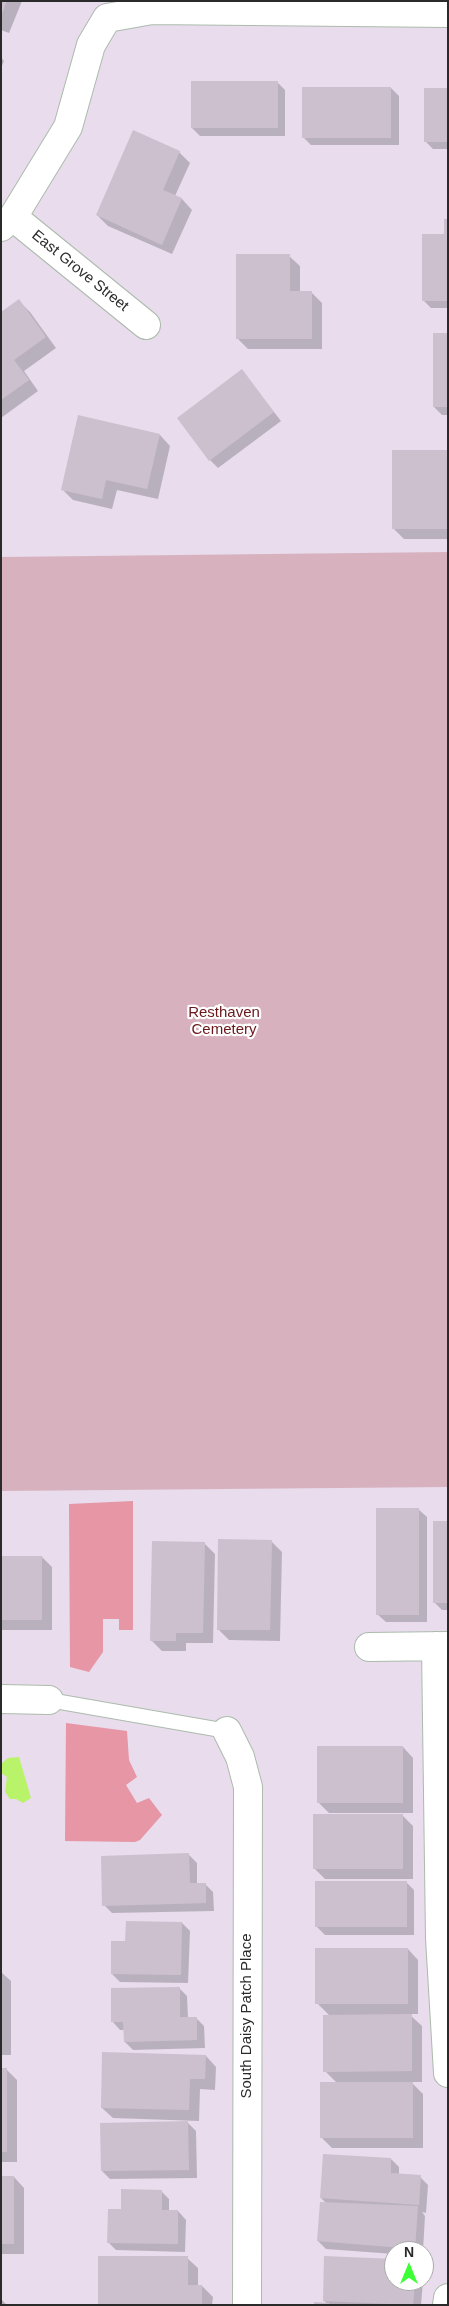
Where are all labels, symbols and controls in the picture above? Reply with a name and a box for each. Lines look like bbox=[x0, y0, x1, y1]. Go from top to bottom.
street label: East Grove Street bbox=[28, 226, 132, 316]
park label: Resthaven Cemetery bbox=[188, 1004, 260, 1039]
street label: South Daisy Patch Place bbox=[238, 1933, 256, 2099]
north arrow bbox=[384, 2241, 434, 2291]
text: N bbox=[404, 2244, 414, 2260]

